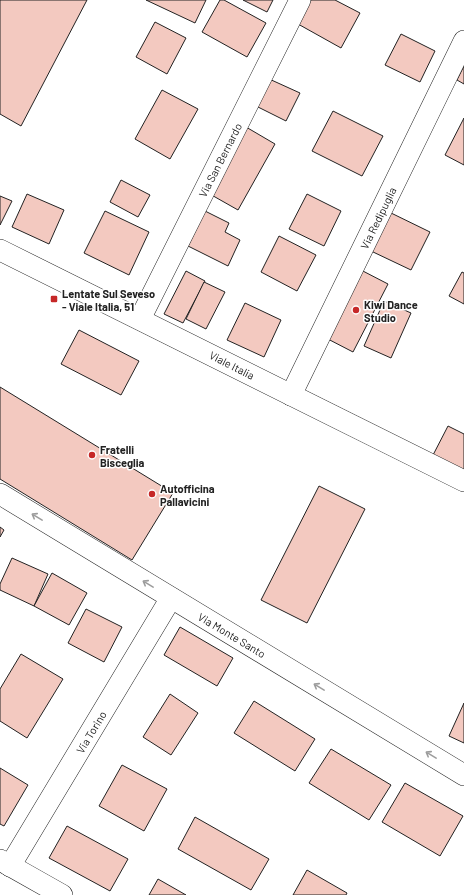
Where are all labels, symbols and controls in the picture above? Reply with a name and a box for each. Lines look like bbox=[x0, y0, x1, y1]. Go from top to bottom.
street label: Via San Bernardo bbox=[196, 121, 244, 199]
street label: Via Redipuglia bbox=[357, 185, 399, 251]
place label: Lentate Sul Seveso - Viale Italia, 51 bbox=[62, 287, 155, 313]
marker: Lentate Sul Seveso - Viale Italia, 51 bbox=[49, 294, 59, 304]
place label: Kiwi Dance Studio bbox=[364, 298, 418, 324]
marker: Kiwi Dance Studio bbox=[351, 305, 361, 315]
street label: Viale Italia bbox=[207, 348, 257, 382]
place label: Fratelli Bisceglia bbox=[100, 443, 145, 469]
marker: Fratelli Bisceglia bbox=[87, 450, 97, 460]
place label: Autofficina Pallavicini bbox=[160, 482, 215, 508]
marker: Autofficina Pallavicini bbox=[147, 489, 157, 499]
one-way arrow bbox=[31, 512, 43, 520]
one-way arrow bbox=[142, 579, 154, 587]
street label: Via Monte Santo bbox=[196, 610, 268, 660]
one-way arrow bbox=[313, 683, 325, 691]
street label: Via Torino bbox=[73, 708, 109, 756]
one-way arrow bbox=[425, 750, 437, 758]

